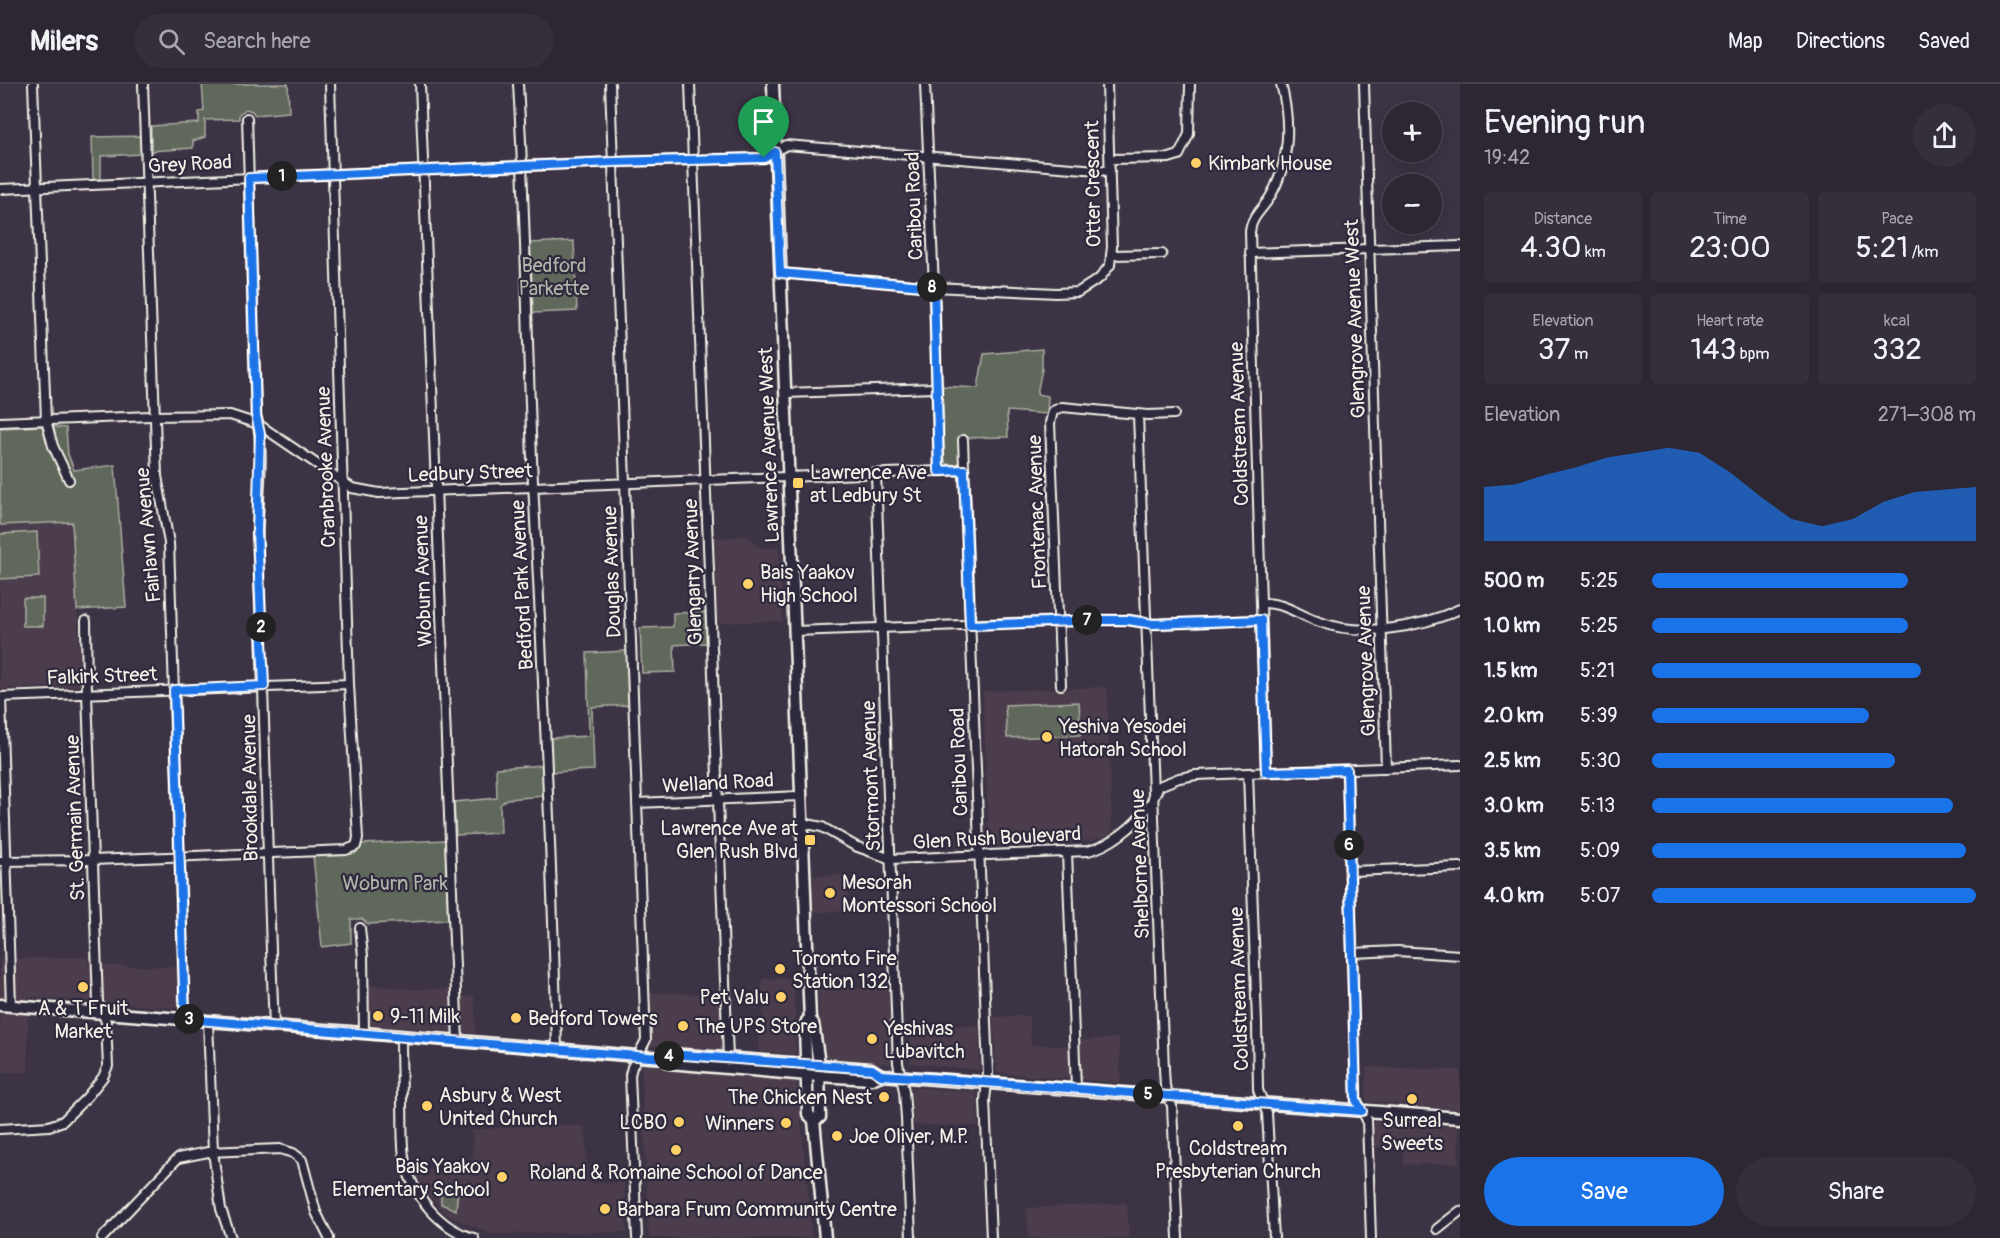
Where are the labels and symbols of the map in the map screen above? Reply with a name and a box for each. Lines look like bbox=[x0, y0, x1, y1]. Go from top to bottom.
pin bbox=[738, 96, 789, 158]
street label: Otter Crescent bbox=[1079, 119, 1107, 248]
street label: Grey Road bbox=[147, 149, 233, 179]
street label: Caribou Road bbox=[900, 151, 928, 261]
place label: Kimbark House bbox=[1208, 151, 1332, 176]
marker: Kimbark House bbox=[1189, 156, 1203, 170]
pin: 1 bbox=[267, 161, 297, 191]
street label: Glengrove Avenue West bbox=[1339, 218, 1371, 419]
park label: Bedford Parkette bbox=[519, 253, 590, 301]
pin: 8 bbox=[917, 272, 947, 302]
street label: Coldstream Avenue bbox=[1224, 341, 1254, 506]
street label: Lawrence Avenue West bbox=[753, 346, 785, 543]
street label: Cranbrooke Avenue bbox=[311, 386, 341, 548]
street label: Frontenac Avenue bbox=[1022, 434, 1052, 590]
street label: Ledbury Street bbox=[407, 458, 534, 488]
place label: Lawrence Ave at Ledbury St bbox=[810, 460, 927, 508]
street label: Fairlawn Avenue bbox=[130, 466, 166, 604]
marker: Lawrence Ave at Ledbury St bbox=[791, 476, 805, 490]
street label: Glengarry Avenue bbox=[678, 498, 708, 646]
street label: Bedford Park Avenue bbox=[505, 499, 539, 671]
street label: Douglas Avenue bbox=[597, 505, 627, 639]
street label: Woburn Avenue bbox=[408, 514, 438, 647]
place label: Bais Yaakov High School bbox=[760, 560, 858, 608]
marker: Bais Yaakov High School bbox=[741, 577, 755, 591]
street label: Glengrove Avenue bbox=[1351, 585, 1381, 737]
pin: 7 bbox=[1072, 605, 1102, 635]
pin: 2 bbox=[246, 612, 276, 642]
street label: Falkirk Street bbox=[46, 662, 159, 690]
street label: Stormont Avenue bbox=[856, 700, 886, 852]
street label: Caribou Road bbox=[945, 707, 973, 817]
street label: Brookdale Avenue bbox=[236, 714, 264, 862]
place label: Yeshiva Yesodei Hatorah School bbox=[1058, 714, 1187, 762]
marker: Yeshiva Yesodei Hatorah School bbox=[1040, 730, 1054, 744]
street label: St. Germain Avenue bbox=[60, 734, 90, 902]
street label: Welland Road bbox=[661, 768, 775, 798]
street label: Shelborne Avenue bbox=[1125, 788, 1155, 940]
place label: Lawrence Ave at Glen Rush Blvd bbox=[660, 816, 799, 864]
street label: Glen Rush Boulevard bbox=[912, 821, 1082, 855]
pin: 6 bbox=[1334, 830, 1364, 860]
marker: Lawrence Ave at Glen Rush Blvd bbox=[803, 833, 817, 847]
place label: Mesorah Montessori School bbox=[842, 870, 997, 918]
park label: Woburn Park bbox=[342, 871, 448, 896]
marker: Mesorah Montessori School bbox=[823, 886, 837, 900]
street label: Coldstream Avenue bbox=[1224, 906, 1254, 1071]
place label: Toronto Fire Station 132 bbox=[792, 946, 897, 994]
marker: Toronto Fire Station 132 bbox=[773, 962, 787, 976]
marker: A & T Fruit Market bbox=[76, 980, 90, 994]
place label: Pet Valu bbox=[700, 985, 769, 1010]
marker: Pet Valu bbox=[774, 990, 788, 1004]
place label: A & T Fruit Market bbox=[38, 996, 129, 1044]
pin: 3 bbox=[174, 1004, 204, 1034]
place label: 9-11 Milk bbox=[390, 1004, 461, 1029]
place label: Bedford Towers bbox=[528, 1006, 658, 1031]
marker: 9-11 Milk bbox=[371, 1009, 385, 1023]
marker: Bedford Towers bbox=[509, 1011, 523, 1025]
place label: The UPS Store bbox=[695, 1014, 817, 1039]
place label: Yeshivas Lubavitch bbox=[883, 1016, 965, 1064]
marker: The UPS Store bbox=[676, 1019, 690, 1033]
marker: Yeshivas Lubavitch bbox=[865, 1032, 879, 1046]
pin: 4 bbox=[654, 1041, 684, 1071]
pin: 5 bbox=[1133, 1079, 1163, 1109]
place label: Asbury & West United Church bbox=[439, 1083, 563, 1131]
place label: The Chicken Nest bbox=[728, 1085, 873, 1110]
marker: The Chicken Nest bbox=[877, 1090, 891, 1104]
marker: Surreal Sweets bbox=[1405, 1092, 1419, 1106]
marker: Asbury & West United Church bbox=[420, 1099, 434, 1113]
place label: Surreal Sweets bbox=[1381, 1108, 1443, 1156]
place label: LCBO bbox=[619, 1110, 667, 1135]
place label: Winners bbox=[705, 1111, 774, 1136]
marker: LCBO bbox=[672, 1115, 686, 1129]
marker: Winners bbox=[779, 1116, 793, 1130]
marker: Coldstream Presbyterian Church bbox=[1231, 1119, 1245, 1133]
place label: Joe Oliver, M.P. bbox=[849, 1124, 968, 1149]
marker: Joe Oliver, M.P. bbox=[830, 1129, 844, 1143]
place label: Coldstream Presbyterian Church bbox=[1155, 1136, 1321, 1184]
marker: Roland & Romaine School of Dance bbox=[669, 1143, 683, 1157]
place label: Bais Yaakov Elementary School bbox=[332, 1154, 490, 1202]
place label: Roland & Romaine School of Dance bbox=[529, 1160, 823, 1185]
marker: Bais Yaakov Elementary School bbox=[495, 1170, 509, 1184]
place label: Barbara Frum Community Centre bbox=[617, 1197, 897, 1222]
marker: Barbara Frum Community Centre bbox=[598, 1202, 612, 1216]

